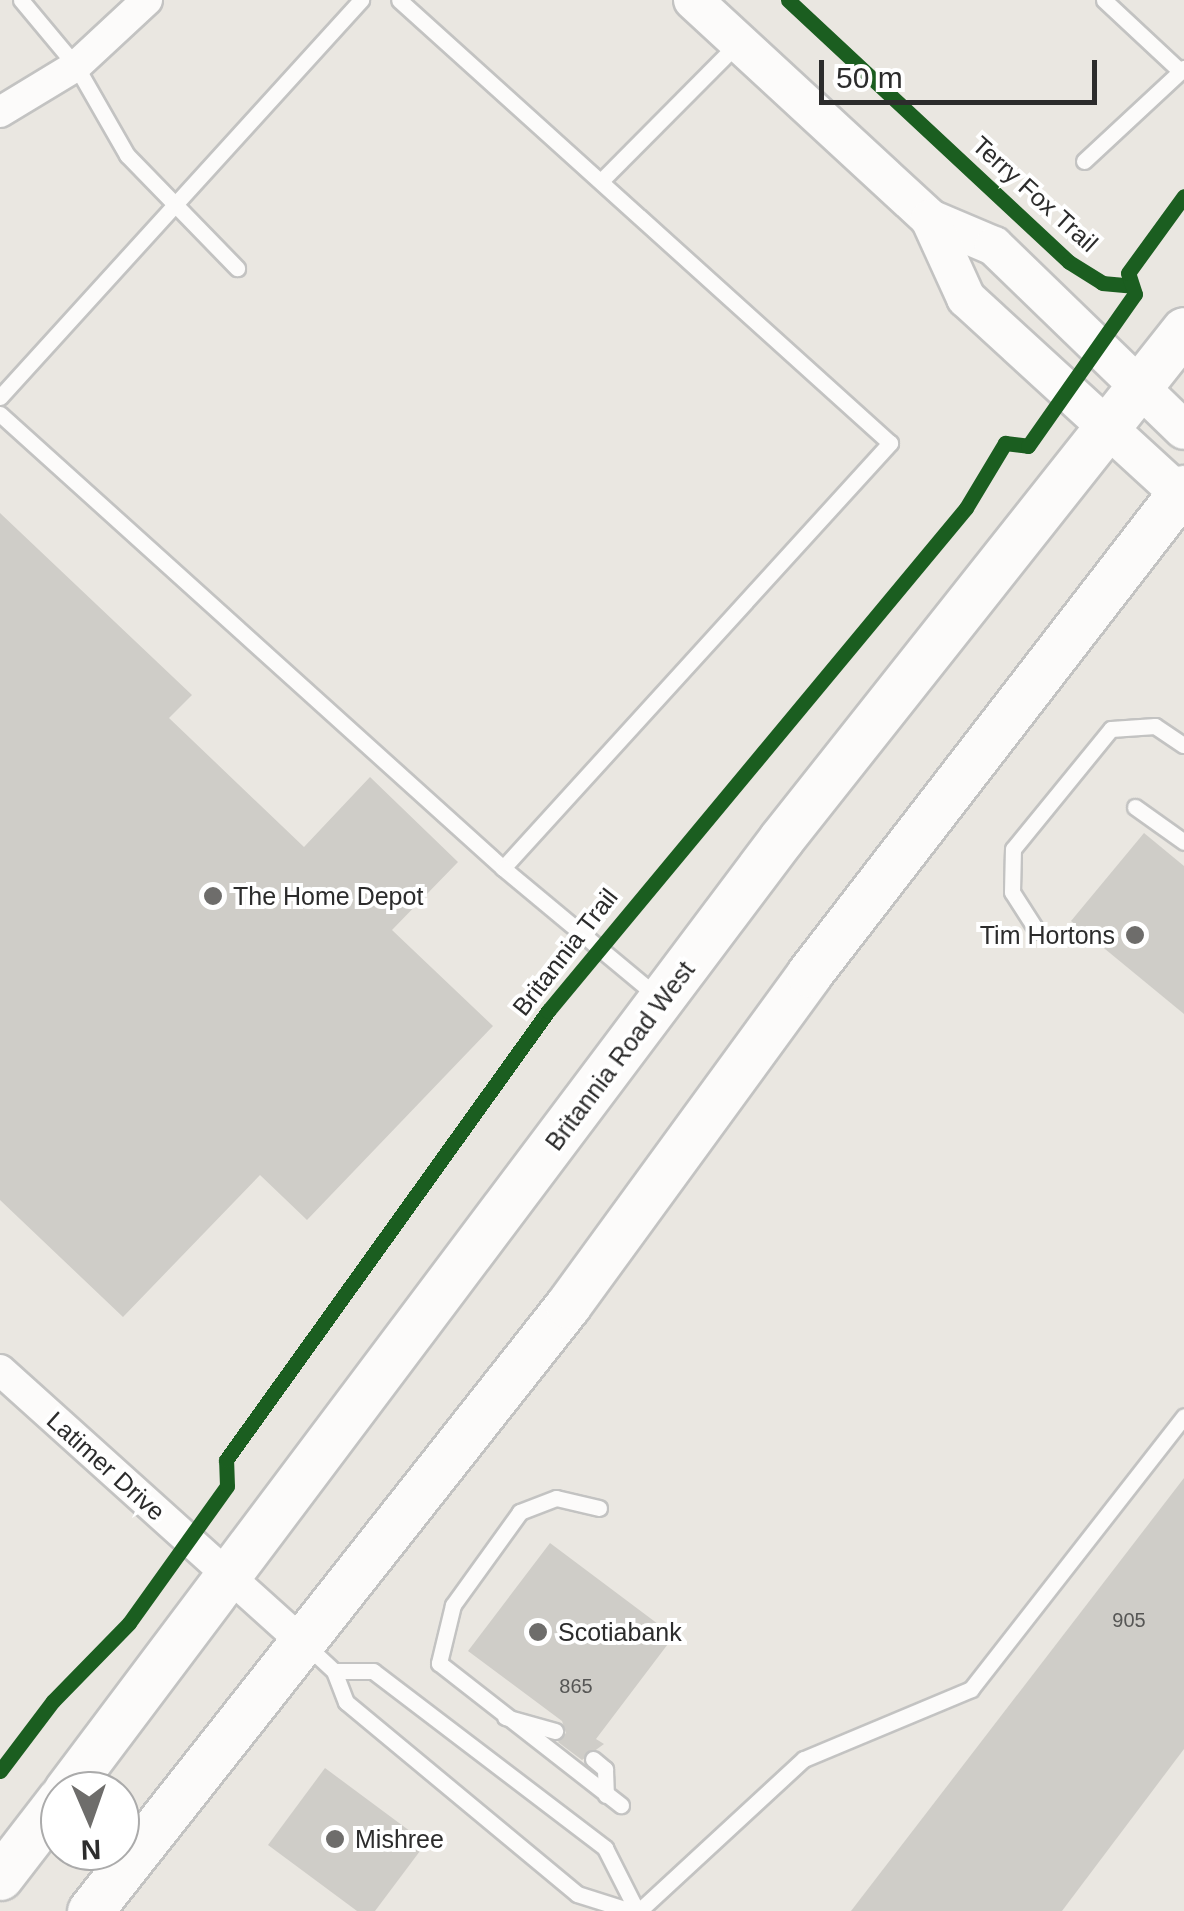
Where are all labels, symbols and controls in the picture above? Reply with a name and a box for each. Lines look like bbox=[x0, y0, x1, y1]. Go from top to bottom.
scale bar bbox=[824, 40, 1102, 102]
text: 50 m bbox=[836, 61, 903, 94]
street label: Terry Fox Trail bbox=[966, 130, 1104, 258]
place label: The Home Depot bbox=[233, 881, 423, 911]
street label: Britannia Trail bbox=[506, 882, 624, 1022]
marker: The Home Depot bbox=[202, 885, 224, 907]
place label: Tim Hortons bbox=[980, 920, 1115, 950]
marker: Tim Hortons bbox=[1124, 924, 1146, 946]
street label: Britannia Road West bbox=[539, 956, 701, 1156]
street label: Latimer Drive bbox=[41, 1405, 171, 1527]
house number: 905 bbox=[1112, 1608, 1146, 1632]
place label: Scotiabank bbox=[558, 1617, 682, 1647]
marker: Scotiabank bbox=[527, 1621, 549, 1643]
house number: 865 bbox=[559, 1674, 593, 1698]
north arrow bbox=[40, 1771, 140, 1871]
place label: Mishree bbox=[355, 1824, 444, 1854]
marker: Mishree bbox=[324, 1828, 346, 1850]
text: N bbox=[80, 1834, 102, 1865]

